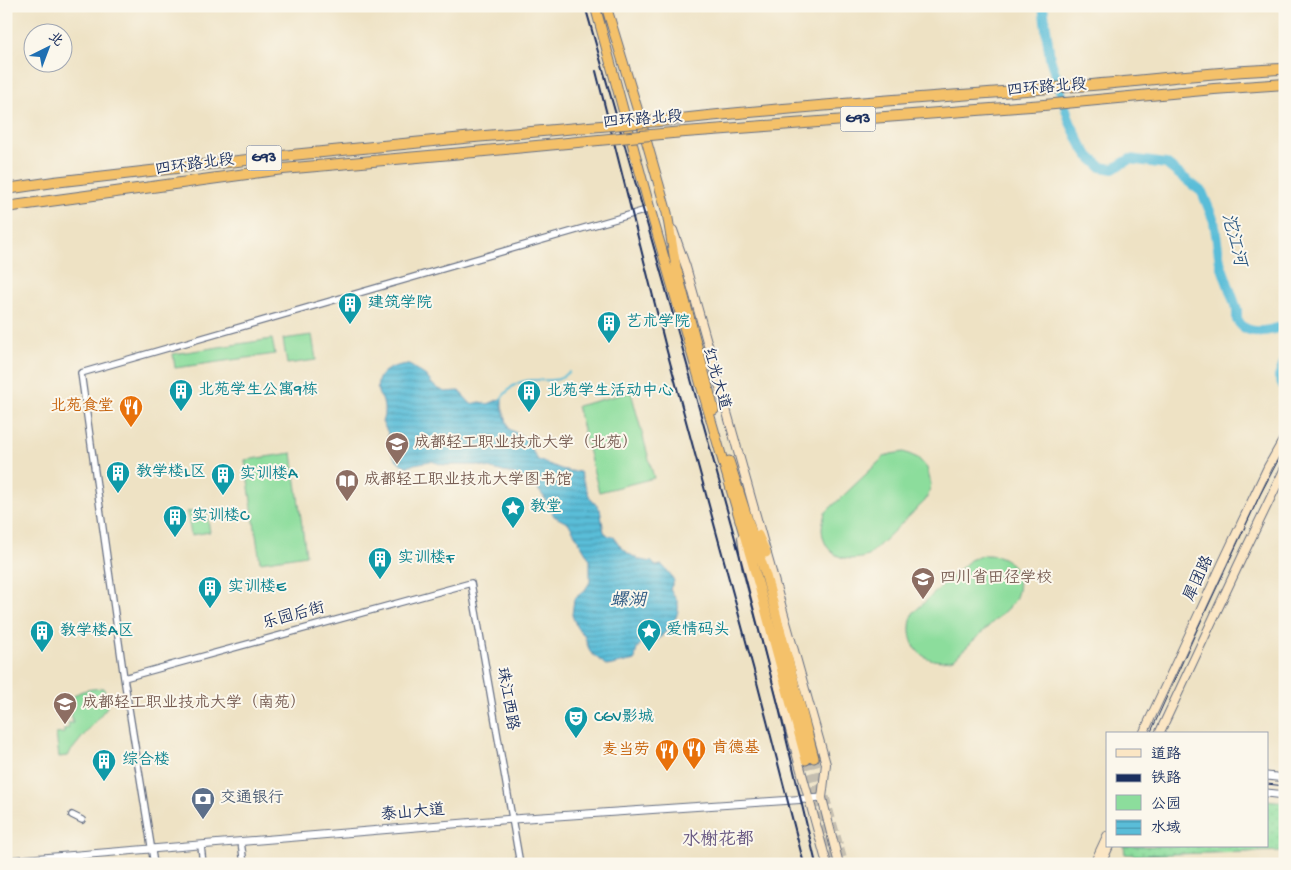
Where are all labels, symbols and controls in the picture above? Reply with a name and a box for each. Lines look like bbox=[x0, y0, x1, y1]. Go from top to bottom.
north arrow bbox=[22, 22, 72, 72]
text: 北 bbox=[44, 29, 66, 51]
street label: 四环路北段 bbox=[1006, 74, 1088, 102]
street label: 四环路北段 bbox=[602, 106, 684, 134]
road number: G93 bbox=[840, 106, 876, 132]
road number: G93 bbox=[246, 146, 282, 170]
street label: 四环路北段 bbox=[154, 149, 236, 181]
water label: 沱江河 bbox=[1216, 211, 1251, 272]
building icon: 建筑学院 bbox=[337, 291, 363, 325]
place label: 建筑学院 bbox=[368, 294, 432, 314]
building icon: 艺术学院 bbox=[596, 310, 622, 344]
place label: 艺术学院 bbox=[626, 312, 690, 333]
street label: 红光大道 bbox=[697, 345, 734, 412]
building icon: 北苑学生公寓9栋 bbox=[168, 378, 194, 412]
building icon: 北苑学生活动中心 bbox=[516, 379, 542, 413]
place label: 北苑学生公寓9栋 bbox=[198, 380, 318, 401]
place label: 北苑学生活动中心 bbox=[546, 381, 674, 402]
restaurant icon: 北苑食堂 bbox=[118, 394, 144, 428]
place label: 北苑食堂 bbox=[50, 396, 114, 417]
school or university icon: 成都轻工职业技术大学（北苑） bbox=[384, 431, 410, 465]
place label: 成都轻工职业技术大学（北苑） bbox=[414, 433, 638, 454]
building icon: 教学楼L区 bbox=[105, 460, 131, 494]
building icon: 实训楼A bbox=[210, 462, 236, 496]
place label: 教学楼L区 bbox=[136, 463, 206, 483]
place label: 实训楼A bbox=[240, 465, 299, 485]
library icon: 成都轻工职业技术大学图书馆 bbox=[334, 468, 360, 502]
place label: 成都轻工职业技术大学图书馆 bbox=[364, 470, 572, 491]
place icon: 教堂 bbox=[500, 495, 526, 529]
place label: 教堂 bbox=[530, 498, 562, 518]
building icon: 实训楼C bbox=[162, 504, 188, 538]
place label: 实训楼C bbox=[192, 507, 250, 527]
building icon: 实训楼F bbox=[367, 546, 393, 580]
place label: 实训楼F bbox=[398, 549, 455, 569]
street label: 犀团路 bbox=[1179, 552, 1219, 605]
school or university icon: 四川省田径学校 bbox=[910, 566, 936, 600]
place label: 四川省田径学校 bbox=[940, 568, 1052, 589]
building icon: 实训楼E bbox=[197, 575, 223, 609]
place label: 实训楼E bbox=[228, 578, 287, 598]
water label: 螺湖 bbox=[610, 591, 648, 612]
street label: 乐园后街 bbox=[260, 599, 327, 634]
place icon: 爱情码头 bbox=[636, 618, 662, 652]
building icon: 教学楼A区 bbox=[29, 619, 55, 653]
place label: 爱情码头 bbox=[666, 620, 730, 641]
place label: 教学楼A区 bbox=[60, 622, 133, 642]
street label: 珠江西路 bbox=[491, 665, 523, 732]
school or university icon: 成都轻工职业技术大学（南苑） bbox=[52, 691, 78, 725]
place label: 成都轻工职业技术大学（南苑） bbox=[82, 693, 306, 714]
theatre icon: CGV影城 bbox=[563, 705, 589, 739]
place label: CGV影城 bbox=[594, 708, 654, 728]
legend bbox=[1106, 732, 1268, 848]
restaurant icon: 肯德基 bbox=[681, 736, 707, 770]
restaurant icon: 麦当劳 bbox=[654, 738, 680, 772]
place label: 肯德基 bbox=[712, 738, 760, 759]
place label: 麦当劳 bbox=[602, 740, 650, 761]
text: 道路 bbox=[1151, 746, 1181, 764]
building icon: 综合楼 bbox=[91, 748, 117, 782]
place label: 综合楼 bbox=[122, 750, 170, 771]
text: 铁路 bbox=[1151, 770, 1181, 788]
bank icon: 交通银行 bbox=[190, 786, 216, 820]
place label: 交通银行 bbox=[220, 789, 284, 809]
text: 公园 bbox=[1151, 796, 1181, 814]
street label: 泰山大道 bbox=[380, 800, 446, 826]
text: 水域 bbox=[1151, 820, 1181, 838]
district label: 水榭花都 bbox=[682, 829, 754, 851]

